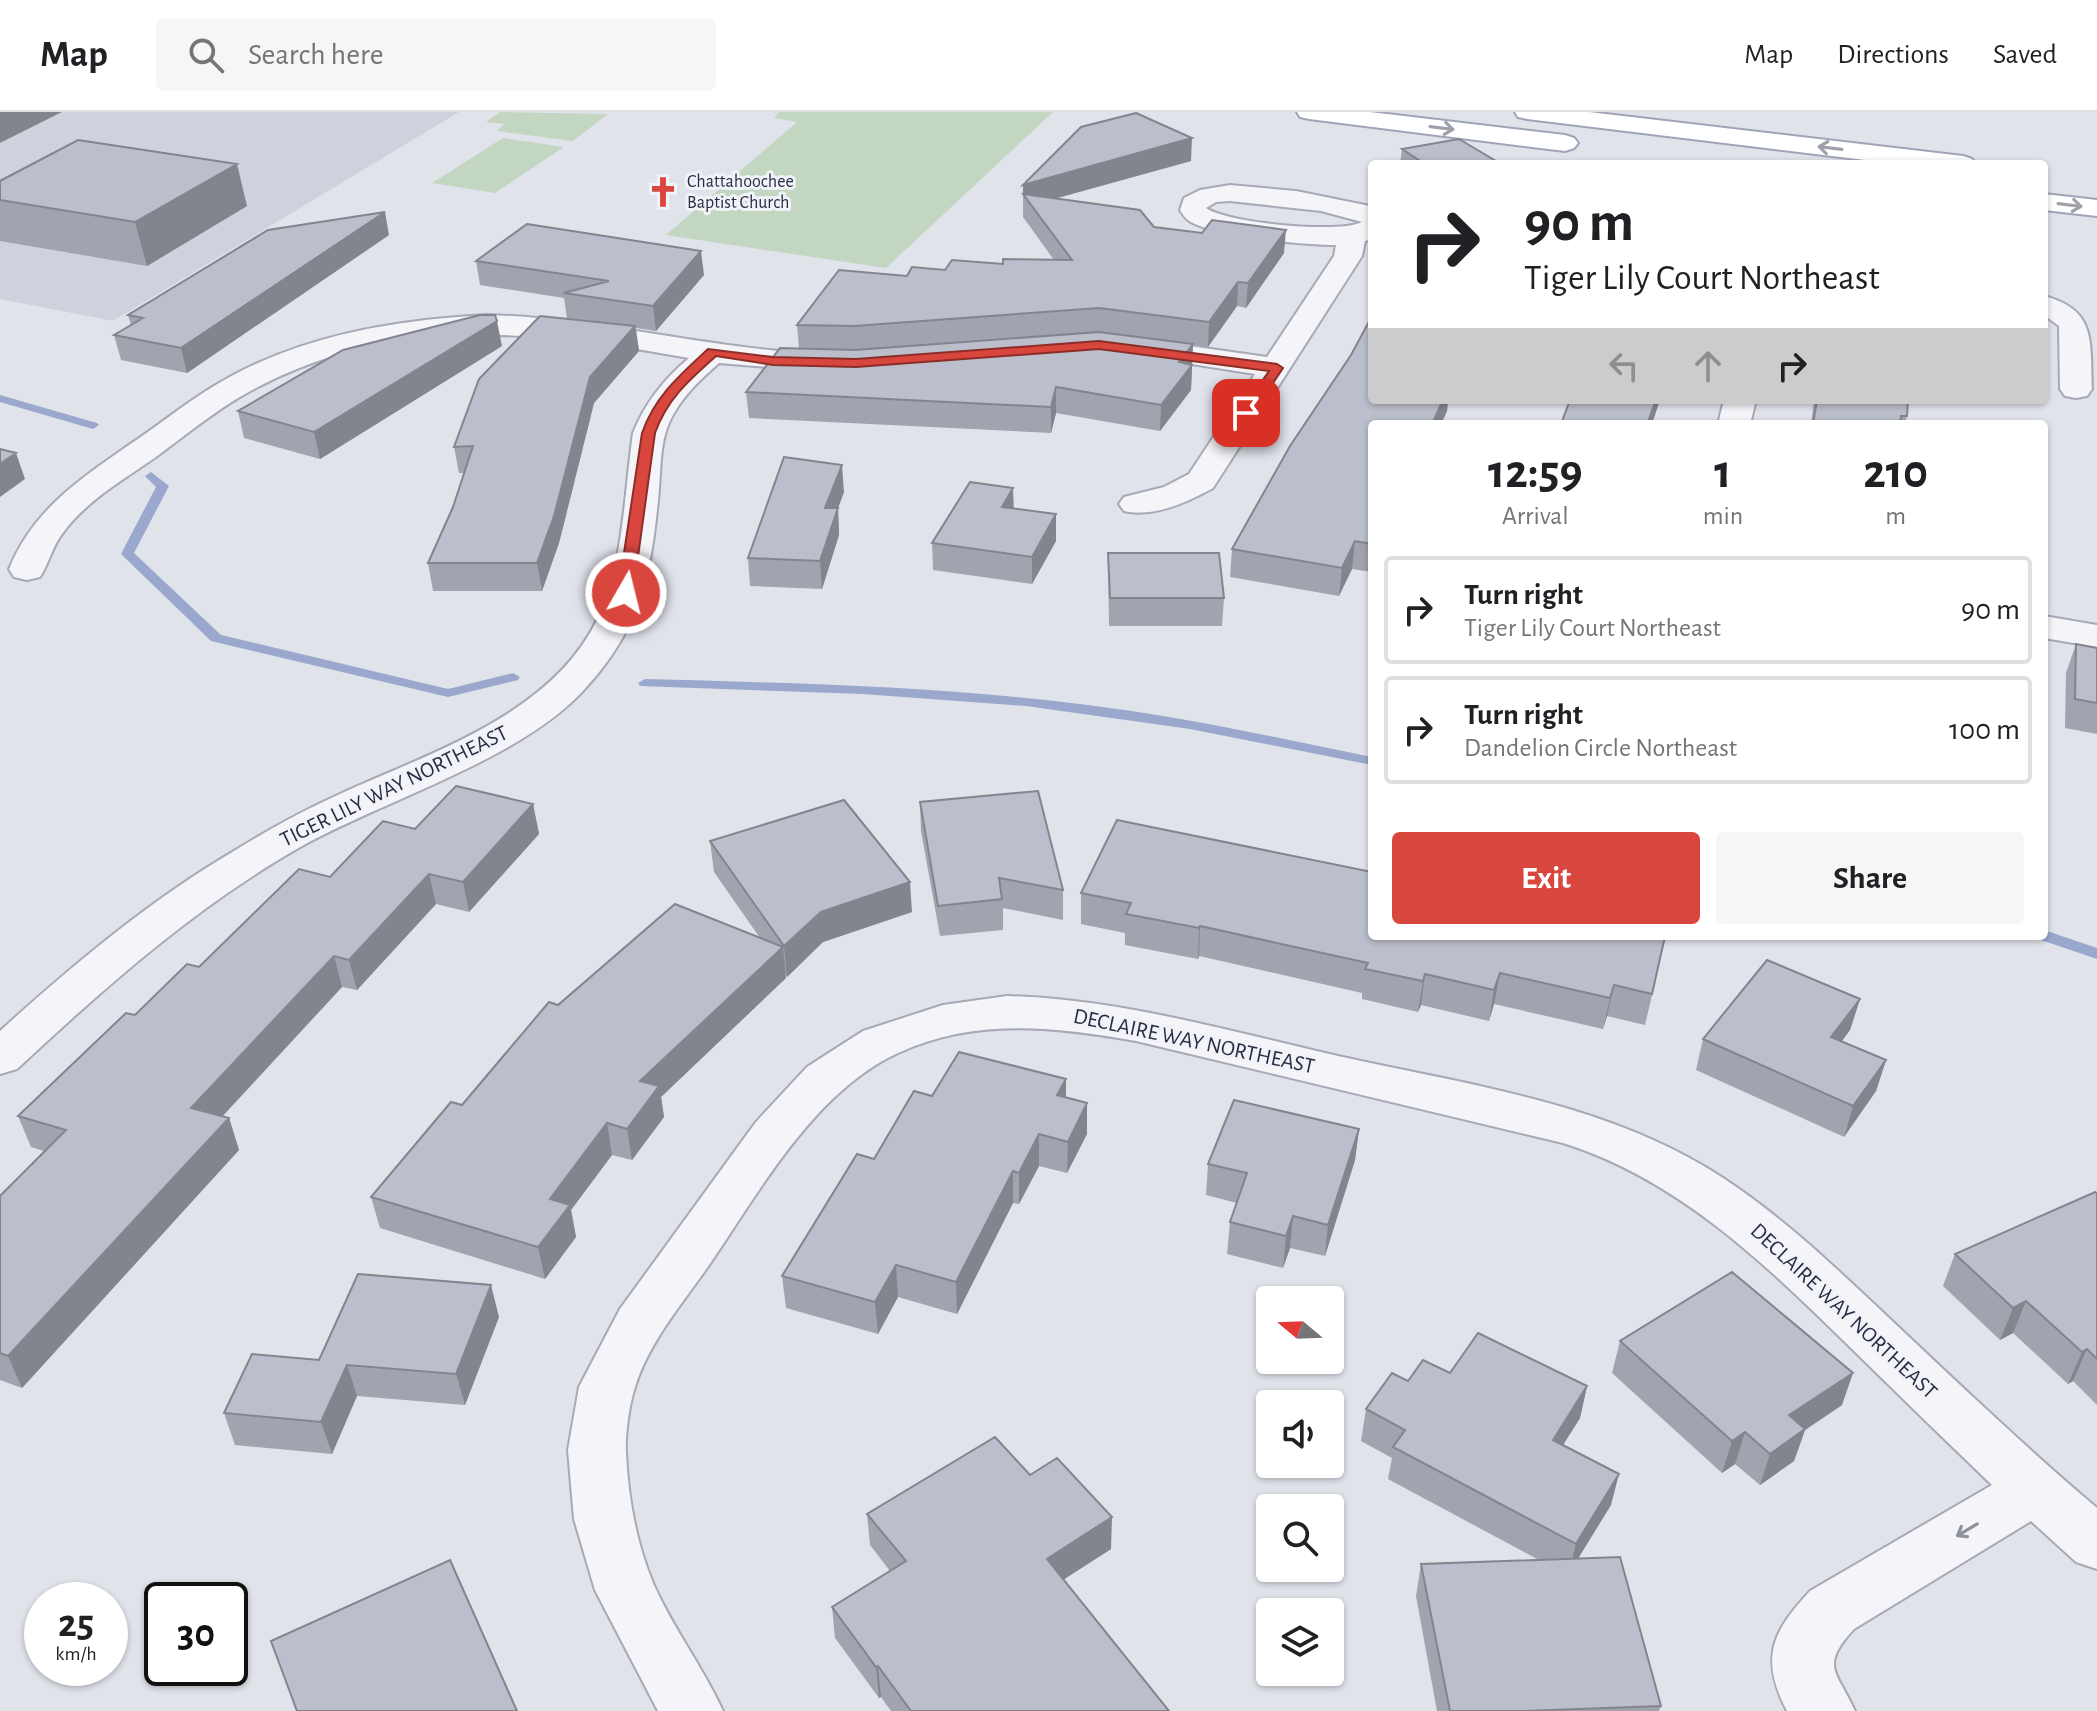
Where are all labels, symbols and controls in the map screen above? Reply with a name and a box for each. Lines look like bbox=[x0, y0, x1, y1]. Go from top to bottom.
search box bbox=[156, 19, 716, 91]
icon: search bbox=[184, 33, 228, 77]
text: Map bbox=[40, 36, 108, 74]
text: Search here bbox=[248, 40, 384, 70]
text: Map bbox=[1744, 41, 1793, 69]
text: Directions bbox=[1837, 41, 1949, 69]
text: Saved bbox=[1993, 41, 2057, 69]
one-way arrow bbox=[1429, 121, 1454, 136]
one-way arrow bbox=[1817, 141, 1844, 156]
place label: Chattahoochee Baptist Church bbox=[687, 173, 794, 212]
church icon: Chattahoochee Baptist Church bbox=[646, 175, 680, 209]
icon: right bbox=[1392, 192, 1496, 296]
text: 90 m bbox=[1524, 195, 1634, 251]
one-way arrow bbox=[2057, 198, 2083, 213]
text: Tiger Lily Court Northeast bbox=[1524, 260, 1880, 296]
icon: left bbox=[1602, 344, 1646, 388]
icon: ahead bbox=[1686, 344, 1730, 388]
icon: right bbox=[1770, 344, 1814, 388]
pin bbox=[1212, 379, 1280, 447]
icon: arrive bbox=[1224, 391, 1268, 435]
text: 12:59 bbox=[1488, 449, 1583, 497]
text: 1 bbox=[1714, 449, 1732, 497]
text: 210 bbox=[1863, 449, 1928, 497]
text: Arrival bbox=[1502, 503, 1569, 529]
text: min bbox=[1703, 503, 1743, 529]
text: m bbox=[1885, 503, 1906, 529]
position arrow bbox=[584, 551, 668, 635]
text: Turn right bbox=[1464, 580, 1583, 610]
icon: right bbox=[1396, 588, 1440, 632]
text: 90 m bbox=[1961, 595, 2020, 625]
text: Tiger Lily Court Northeast bbox=[1464, 615, 1721, 641]
text: Turn right bbox=[1464, 700, 1583, 730]
icon: right bbox=[1396, 708, 1440, 752]
text: 100 m bbox=[1949, 715, 2020, 745]
street label: TIGER LILY WAY NORTHEAST bbox=[277, 721, 512, 851]
text: Dandelion Circle Northeast bbox=[1464, 735, 1737, 761]
button: Exit bbox=[1392, 832, 1700, 924]
button: Share bbox=[1716, 832, 2024, 924]
street label: DECLAIRE WAY NORTHEAST bbox=[1071, 1005, 1317, 1077]
street label: DECLAIRE WAY NORTHEAST bbox=[1746, 1219, 1942, 1403]
north arrow bbox=[1256, 1286, 1344, 1374]
map controls bbox=[1256, 1286, 1344, 1686]
button: sound bbox=[1256, 1390, 1344, 1478]
button: search bbox=[1256, 1494, 1344, 1582]
one-way arrow bbox=[1956, 1522, 1979, 1538]
speed limit sign: 30 bbox=[144, 1582, 248, 1686]
button: layers bbox=[1256, 1598, 1344, 1686]
text: 25 bbox=[58, 1604, 94, 1644]
text: km/h bbox=[55, 1644, 97, 1664]

